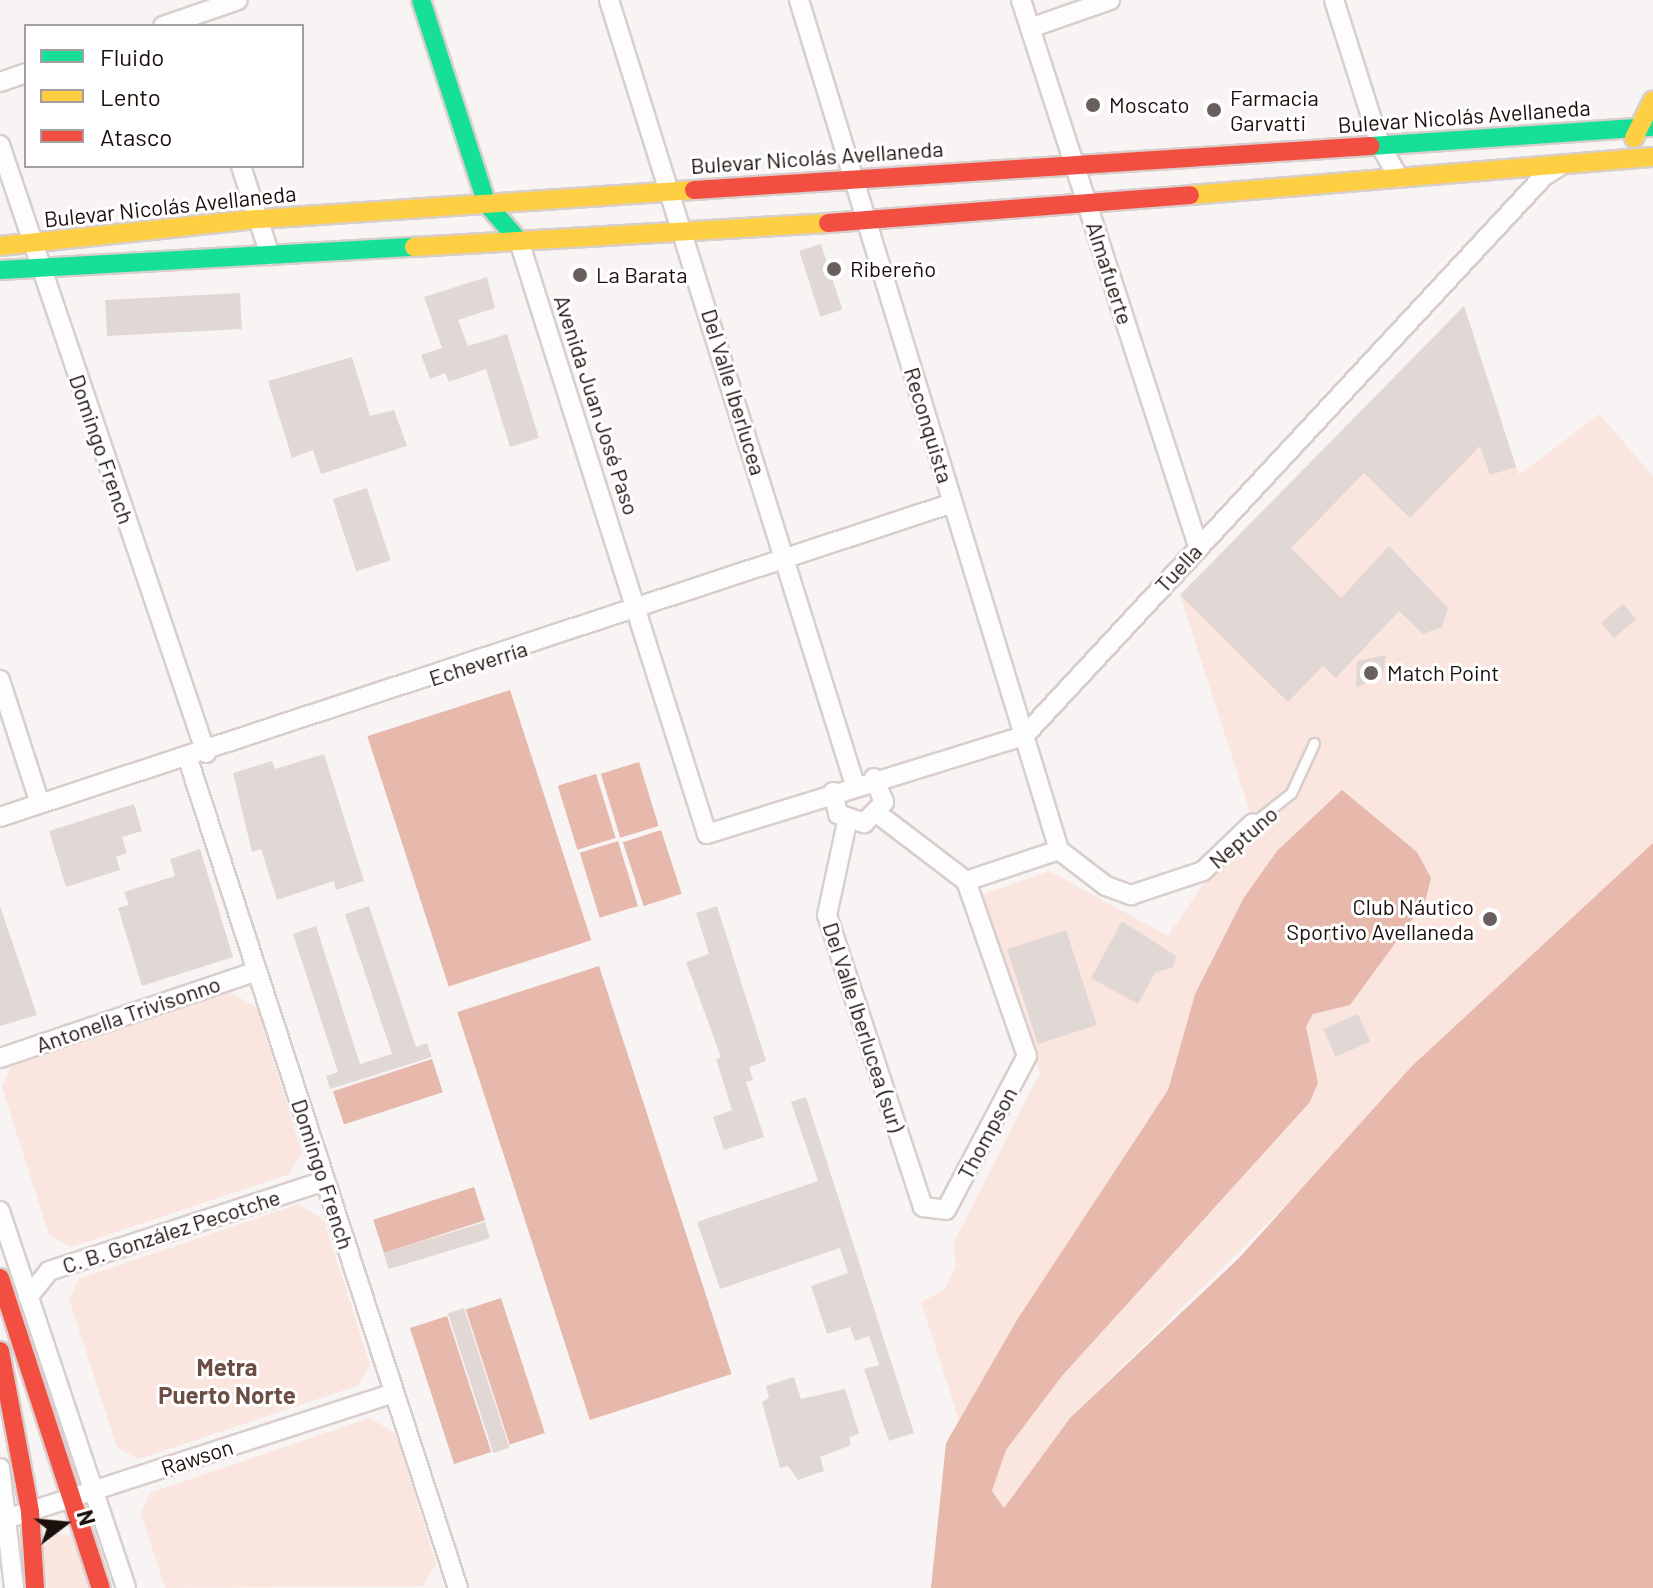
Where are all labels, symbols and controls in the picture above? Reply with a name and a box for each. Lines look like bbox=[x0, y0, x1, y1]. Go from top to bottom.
legend bbox=[24, 24, 304, 168]
text: Fluido bbox=[100, 42, 164, 71]
text: Lento bbox=[100, 82, 161, 111]
place label: Farmacia Garvatti bbox=[1230, 84, 1319, 136]
place label: Moscato bbox=[1109, 92, 1190, 118]
street label: Bulevar Nicolás Avellaneda bbox=[1337, 94, 1591, 138]
marker: Moscato bbox=[1084, 96, 1102, 114]
marker: Farmacia Garvatti bbox=[1205, 101, 1223, 119]
text: Atasco bbox=[100, 122, 172, 151]
street label: Bulevar Nicolás Avellaneda bbox=[690, 135, 944, 179]
street label: Bulevar Nicolás Avellaneda bbox=[43, 180, 297, 232]
street label: Almafuerte bbox=[1081, 218, 1139, 328]
place label: Ribereño bbox=[850, 256, 936, 282]
marker: Ribereño bbox=[825, 260, 843, 278]
place label: La Barata bbox=[596, 262, 687, 288]
marker: La Barata bbox=[571, 266, 589, 284]
street label: Avenida Juan José Paso bbox=[549, 292, 645, 518]
street label: Del Valle Iberlucea bbox=[696, 306, 772, 478]
street label: Reconquista bbox=[899, 364, 959, 486]
street label: Domingo French bbox=[64, 371, 140, 527]
street label: Tuella bbox=[1149, 538, 1207, 598]
street label: Echeverría bbox=[426, 635, 530, 691]
place label: Match Point bbox=[1387, 660, 1499, 686]
marker: Match Point bbox=[1362, 664, 1380, 682]
street label: Neptuno bbox=[1203, 800, 1283, 874]
place label: Club Náutico Sportivo Avellaneda bbox=[1286, 893, 1474, 944]
marker: Club Náutico Sportivo Avellaneda bbox=[1481, 910, 1499, 928]
street label: Del Valle Iberlucea (sur) bbox=[818, 919, 910, 1135]
street label: Antonella Trivisonno bbox=[32, 970, 224, 1058]
street label: Thompson bbox=[952, 1082, 1022, 1184]
street label: Domingo French bbox=[286, 1096, 360, 1252]
street label: C. B. González Pecotche bbox=[59, 1183, 283, 1279]
district label: Metra Puerto Norte bbox=[158, 1353, 296, 1409]
street label: Rawson bbox=[158, 1433, 236, 1481]
north arrow bbox=[24, 1484, 104, 1564]
text: N bbox=[73, 1507, 102, 1528]

